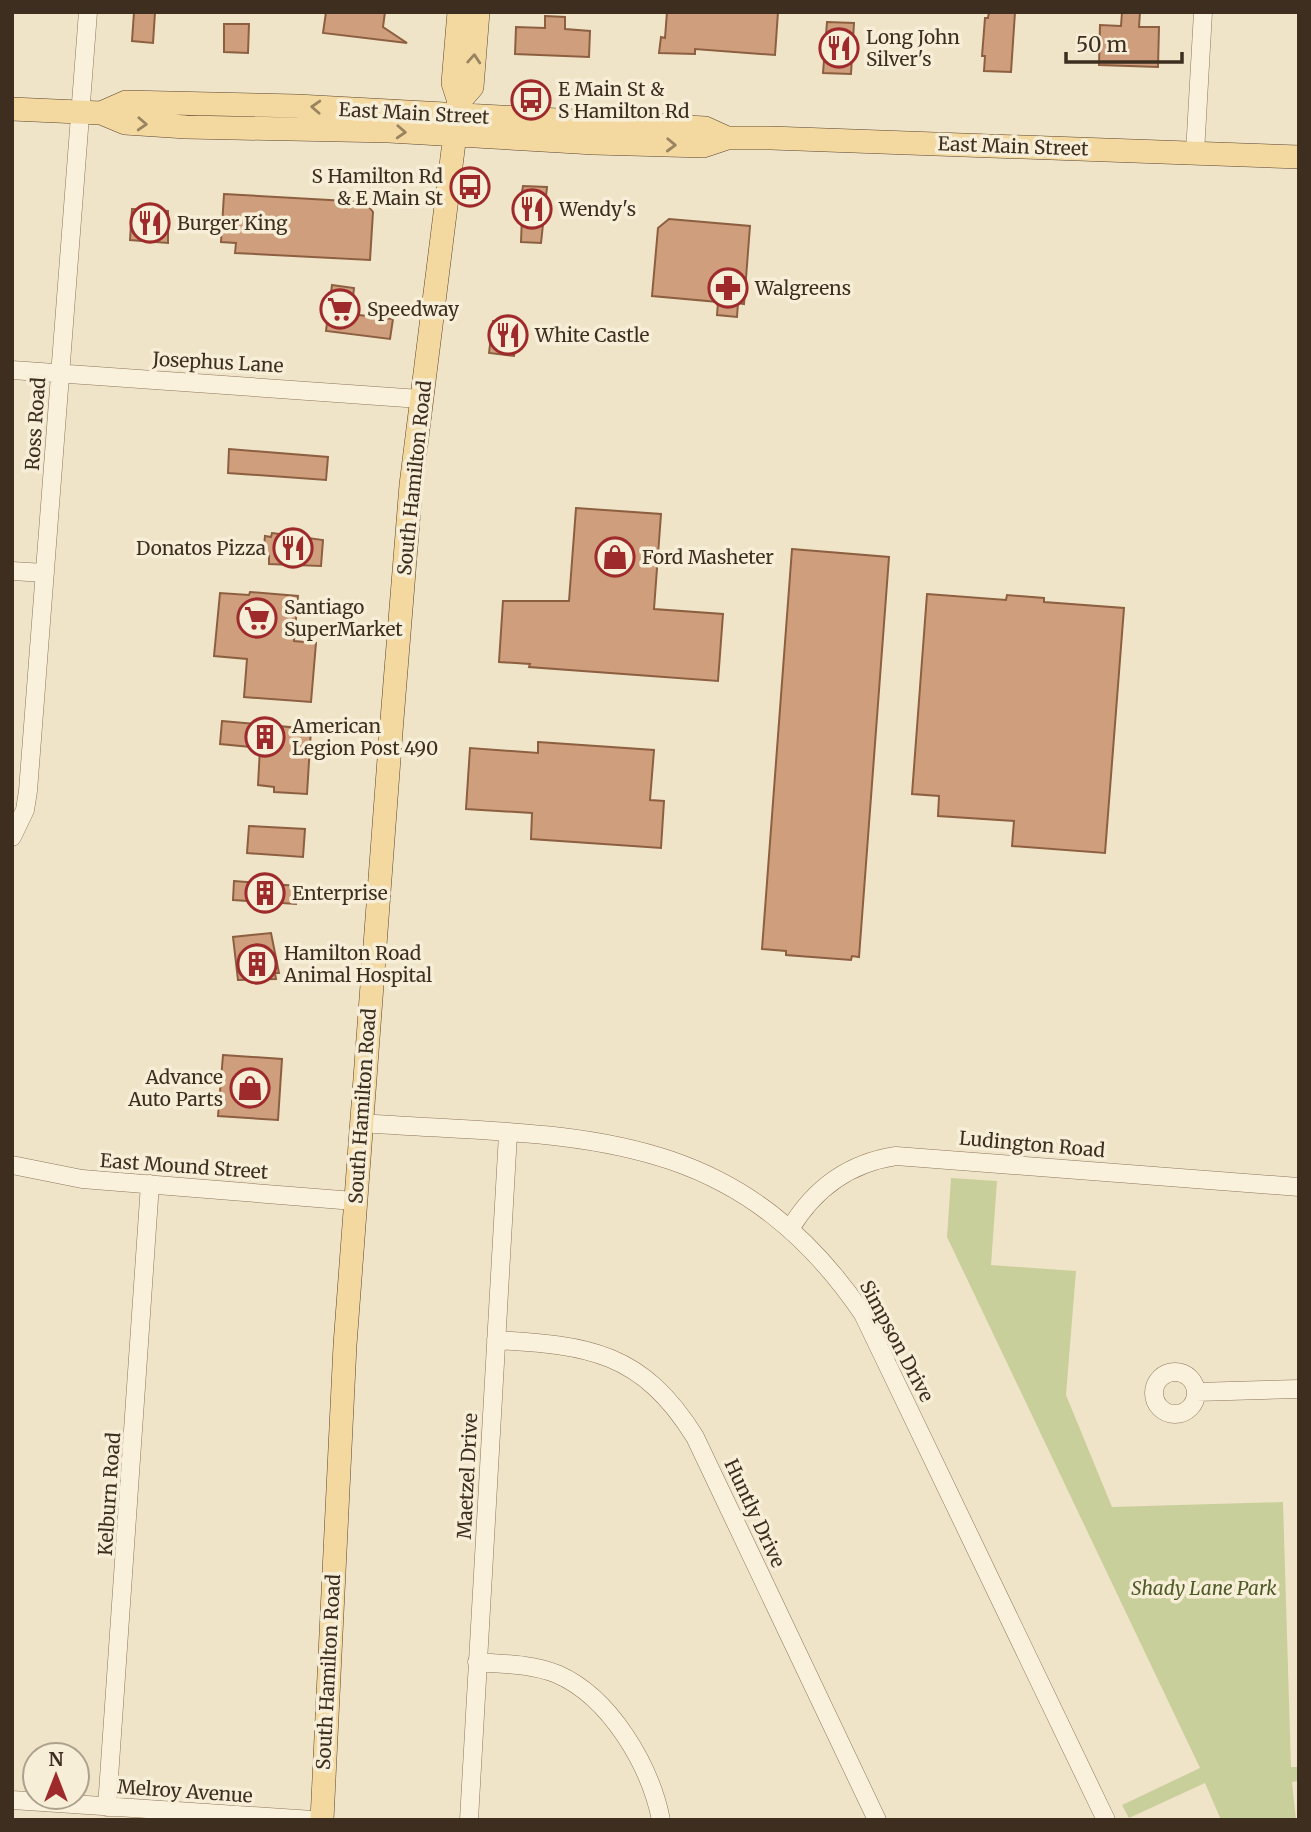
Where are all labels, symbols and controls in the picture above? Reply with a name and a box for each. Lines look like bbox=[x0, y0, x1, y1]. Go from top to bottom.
scale bar bbox=[1066, 21, 1182, 65]
place label: Long John Silver's bbox=[866, 25, 960, 71]
restaurant icon: Long John Silver's bbox=[818, 27, 860, 69]
text: 50 m bbox=[1076, 31, 1127, 58]
one-way arrow bbox=[466, 54, 481, 65]
place label: E Main St & S Hamilton Rd bbox=[558, 77, 689, 123]
bus stop icon: E Main St & S Hamilton Rd bbox=[510, 79, 552, 121]
street label: East Main Street bbox=[338, 97, 491, 129]
one-way arrow bbox=[310, 100, 321, 115]
one-way arrow bbox=[137, 116, 148, 131]
one-way arrow bbox=[396, 124, 407, 139]
street label: East Main Street bbox=[937, 131, 1089, 161]
one-way arrow bbox=[666, 137, 676, 153]
place label: S Hamilton Rd & E Main St bbox=[312, 164, 444, 210]
bus stop icon: S Hamilton Rd & E Main St bbox=[449, 166, 491, 208]
restaurant icon: Wendy's bbox=[511, 188, 553, 230]
place label: Wendy's bbox=[558, 197, 636, 221]
restaurant icon: Burger King bbox=[129, 202, 171, 244]
place label: Burger King bbox=[177, 211, 288, 235]
pharmacy icon: Walgreens bbox=[707, 267, 749, 309]
place label: Walgreens bbox=[754, 276, 851, 300]
supermarket icon: Speedway bbox=[319, 288, 361, 330]
place label: Speedway bbox=[367, 297, 459, 321]
restaurant icon: White Castle bbox=[487, 314, 529, 356]
place label: White Castle bbox=[534, 323, 650, 347]
street label: Josephus Lane bbox=[151, 347, 284, 377]
street label: Ross Road bbox=[20, 377, 50, 471]
street label: South Hamilton Road bbox=[392, 379, 436, 577]
restaurant icon: Donatos Pizza bbox=[272, 527, 314, 569]
place label: Donatos Pizza bbox=[136, 536, 266, 560]
shop icon: Ford Masheter bbox=[594, 536, 636, 578]
place label: Ford Masheter bbox=[642, 545, 774, 569]
place label: Santiago SuperMarket bbox=[284, 595, 403, 641]
supermarket icon: Santiago SuperMarket bbox=[236, 597, 278, 639]
place label: American Legion Post 490 bbox=[291, 714, 438, 760]
building icon: American Legion Post 490 bbox=[244, 716, 286, 758]
building icon: Enterprise bbox=[244, 872, 286, 914]
place label: Enterprise bbox=[292, 881, 388, 905]
place label: Hamilton Road Animal Hospital bbox=[283, 941, 432, 987]
building icon: Hamilton Road Animal Hospital bbox=[236, 943, 278, 985]
street label: South Hamilton Road bbox=[343, 1007, 381, 1205]
place label: Advance Auto Parts bbox=[127, 1065, 223, 1111]
shop icon: Advance Auto Parts bbox=[229, 1067, 271, 1109]
street label: Ludington Road bbox=[958, 1126, 1106, 1162]
street label: East Mound Street bbox=[99, 1148, 270, 1184]
street label: Simpson Drive bbox=[855, 1276, 939, 1406]
street label: Maetzel Drive bbox=[452, 1412, 482, 1540]
street label: Kelburn Road bbox=[93, 1431, 125, 1557]
street label: Huntly Drive bbox=[719, 1455, 791, 1571]
street label: South Hamilton Road bbox=[311, 1574, 345, 1770]
park label: Shady Lane Park bbox=[1131, 1576, 1277, 1600]
north arrow bbox=[21, 1741, 91, 1811]
text: N bbox=[48, 1747, 64, 1771]
street label: Melroy Avenue bbox=[117, 1774, 254, 1808]

